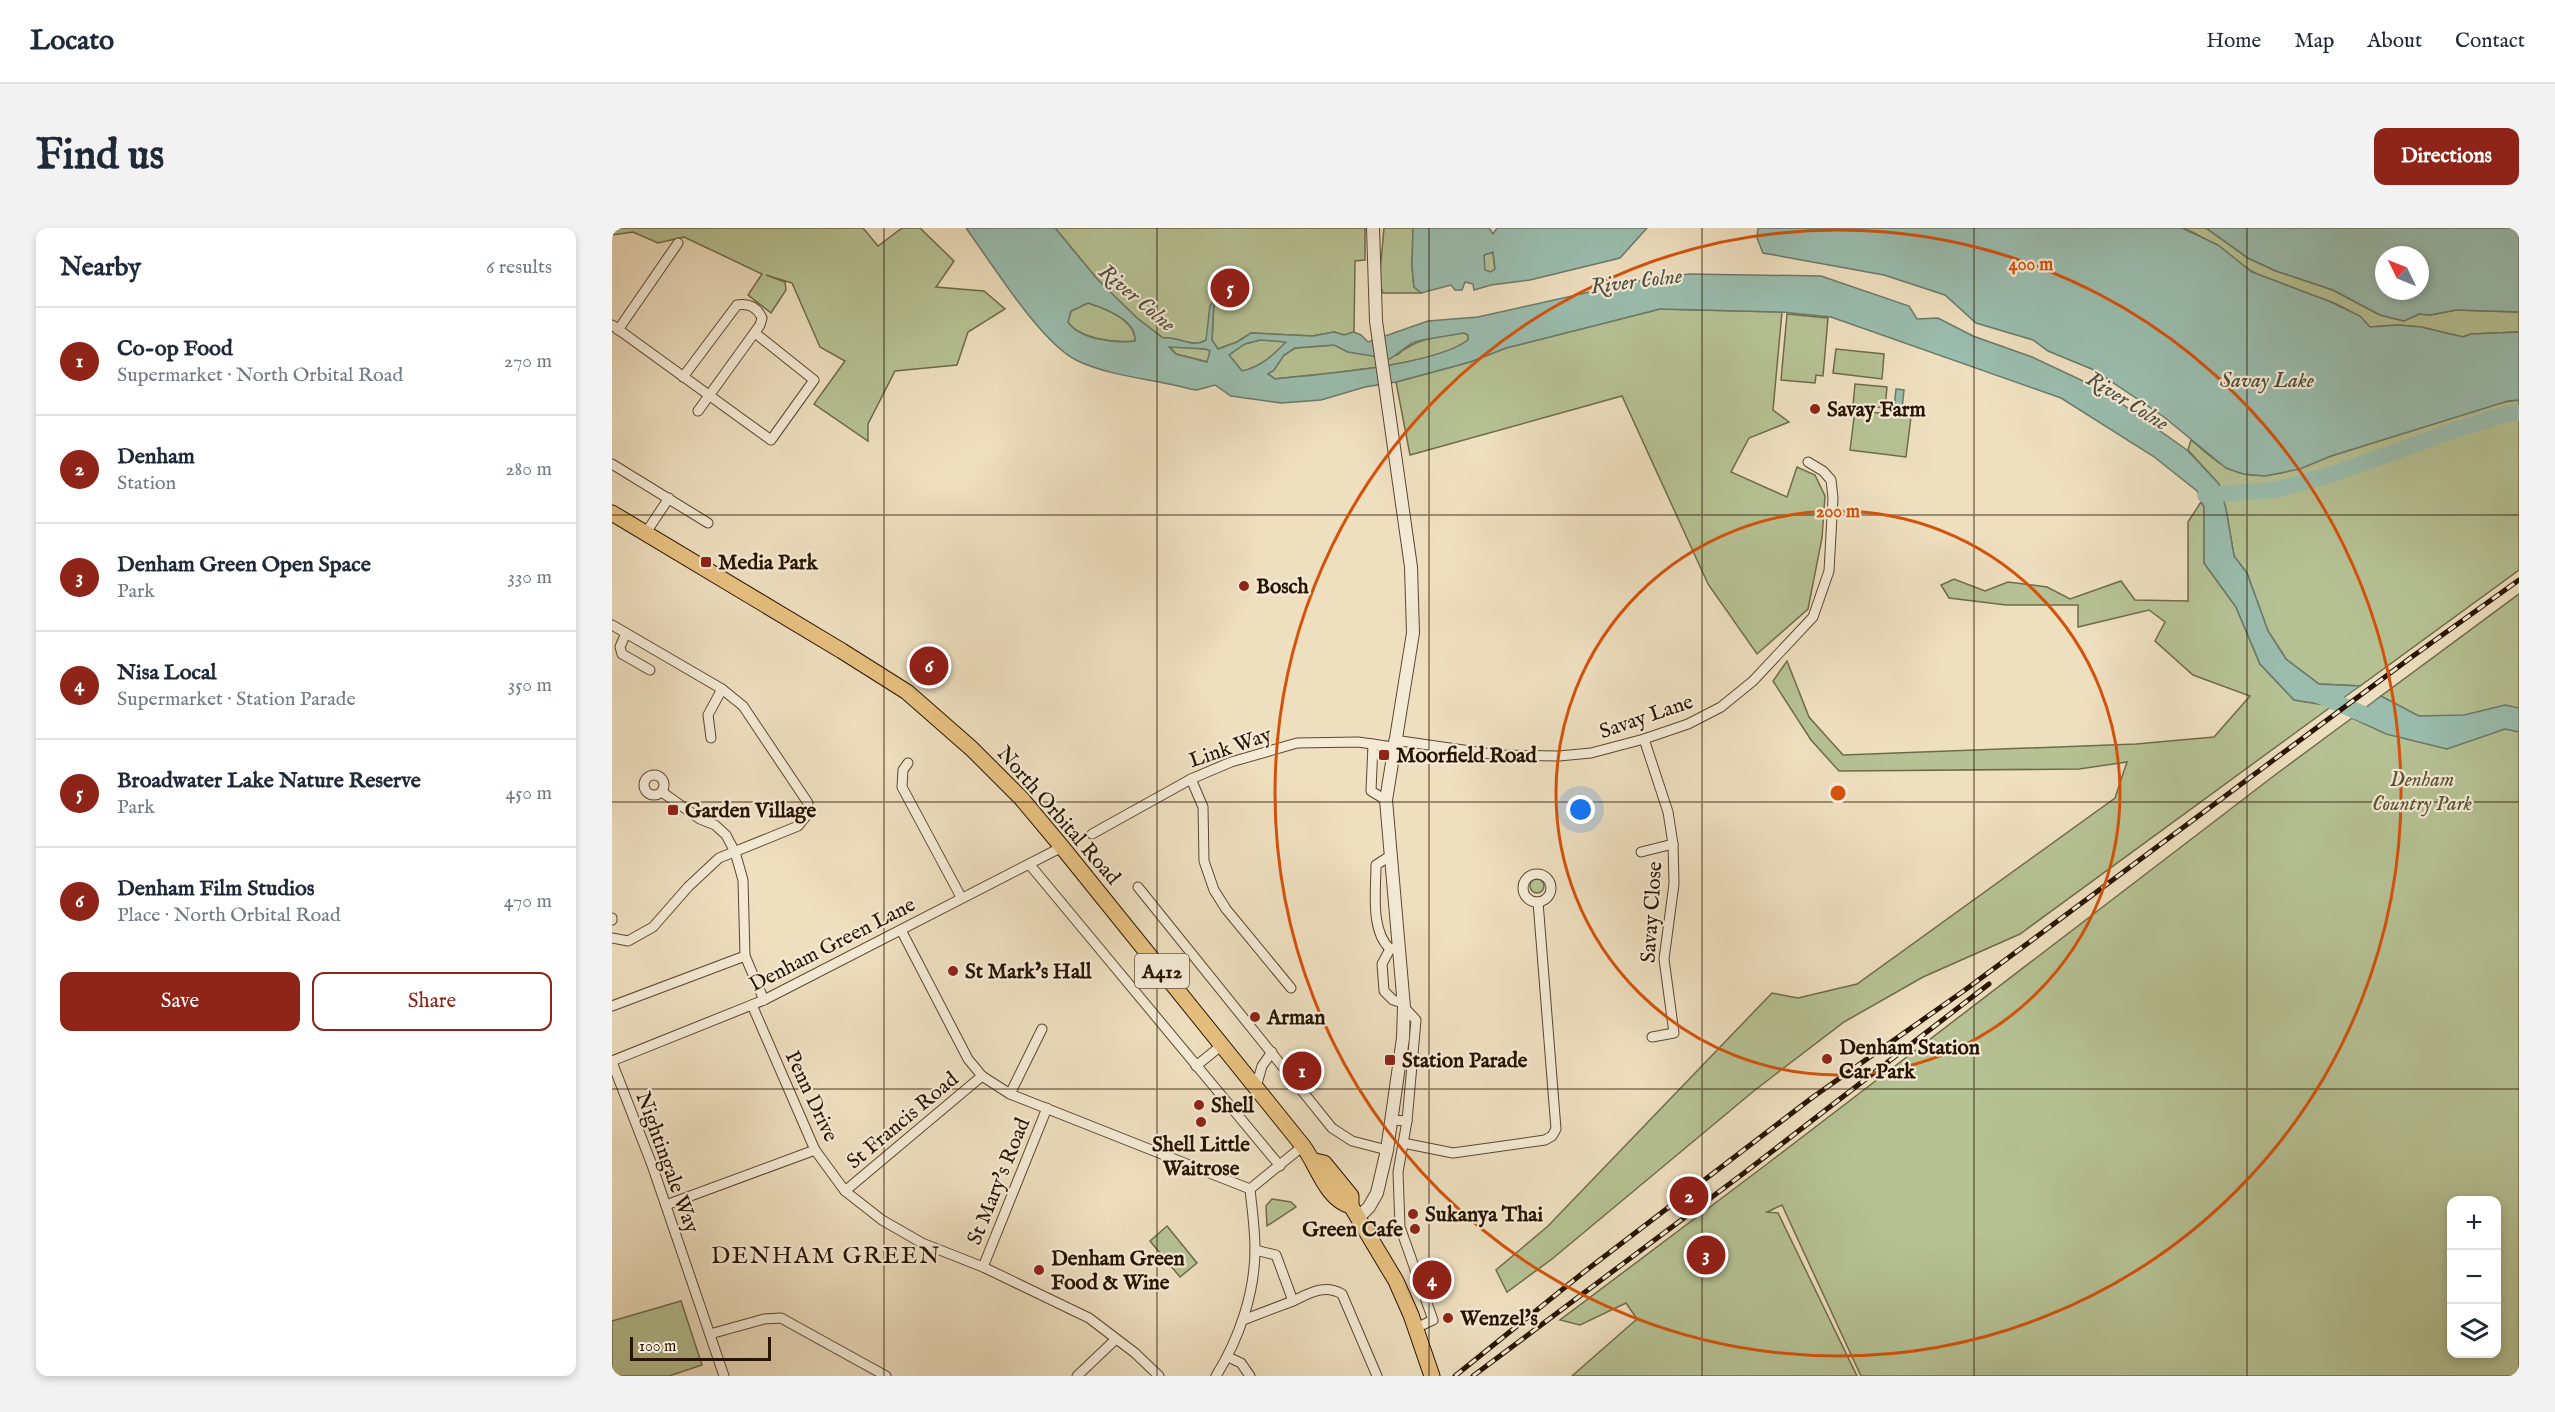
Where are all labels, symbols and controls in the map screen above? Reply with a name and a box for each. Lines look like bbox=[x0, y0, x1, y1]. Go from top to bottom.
text: Locato bbox=[30, 24, 114, 59]
text: Home bbox=[2206, 28, 2261, 55]
text: Map bbox=[2294, 28, 2334, 55]
text: About bbox=[2367, 28, 2422, 55]
text: Contact bbox=[2455, 28, 2525, 55]
button: Directions bbox=[2374, 128, 2519, 185]
text: Find us bbox=[36, 130, 164, 183]
north arrow bbox=[2375, 246, 2429, 300]
text: Nearby bbox=[60, 251, 141, 284]
text: 400 m bbox=[2009, 254, 2053, 277]
text: 6 results bbox=[486, 255, 552, 280]
water label: River Colne bbox=[1092, 258, 1182, 339]
water label: River Colne bbox=[1589, 262, 1684, 302]
pin: 5 bbox=[1210, 266, 1250, 310]
text: Co-op Food bbox=[117, 335, 233, 363]
text: 1 bbox=[76, 349, 83, 374]
text: 270 m bbox=[504, 349, 552, 374]
text: Supermarket · North Orbital Road bbox=[117, 363, 403, 388]
water label: River Colne bbox=[2080, 365, 2174, 438]
water label: Savay Lake bbox=[2220, 367, 2315, 395]
place label: Savay Farm bbox=[1827, 397, 1926, 424]
marker: Savay Farm bbox=[1808, 402, 1822, 416]
text: Denham bbox=[117, 443, 195, 471]
text: 2 bbox=[75, 457, 84, 482]
text: 280 m bbox=[505, 457, 552, 482]
text: Station bbox=[117, 471, 176, 496]
text: 200 m bbox=[1816, 501, 1860, 524]
place label: Media Park bbox=[718, 550, 818, 577]
text: Denham Green Open Space bbox=[117, 551, 371, 579]
marker: Media Park bbox=[699, 555, 713, 569]
text: 3 bbox=[76, 565, 83, 590]
text: 330 m bbox=[507, 565, 552, 590]
place label: Bosch bbox=[1256, 574, 1310, 601]
text: Park bbox=[117, 579, 155, 604]
marker: Bosch bbox=[1237, 579, 1251, 593]
pin: 6 bbox=[910, 644, 948, 688]
text: Nisa Local bbox=[117, 659, 216, 687]
text: 4 bbox=[75, 673, 84, 698]
text: 350 m bbox=[508, 673, 552, 698]
text: Supermarket · Station Parade bbox=[117, 687, 356, 712]
street label: Savay Lane bbox=[1596, 689, 1697, 746]
street label: Link Way bbox=[1186, 722, 1276, 775]
street label: North Orbital Road bbox=[990, 741, 1126, 892]
place label: Moorfield Road bbox=[1396, 743, 1537, 770]
marker: Moorfield Road bbox=[1377, 748, 1391, 762]
text: Broadwater Lake Nature Reserve bbox=[117, 767, 421, 795]
park label: Denham Country Park bbox=[2372, 767, 2473, 818]
text: 5 bbox=[76, 781, 83, 806]
text: 450 m bbox=[505, 781, 552, 806]
centre of rings bbox=[1828, 783, 1848, 803]
text: Park bbox=[117, 795, 155, 820]
your location bbox=[1566, 795, 1595, 824]
place label: Garden Village bbox=[685, 798, 816, 825]
marker: Garden Village bbox=[666, 803, 680, 817]
street label: Savay Close bbox=[1635, 860, 1670, 964]
text: Denham Film Studios bbox=[117, 875, 315, 903]
text: 6 bbox=[75, 889, 84, 914]
text: 470 m bbox=[504, 889, 552, 914]
street label: Denham Green Lane bbox=[745, 892, 921, 999]
text: Place · North Orbital Road bbox=[117, 903, 341, 928]
road number: A412 bbox=[1135, 954, 1189, 988]
place label: St Mark's Hall bbox=[965, 959, 1093, 986]
marker: St Mark's Hall bbox=[946, 964, 960, 978]
button: Save bbox=[60, 972, 300, 1031]
button: Share bbox=[312, 972, 552, 1031]
place label: Arman bbox=[1266, 1005, 1325, 1032]
marker: Arman bbox=[1248, 1010, 1262, 1024]
place label: Denham Station Car Park bbox=[1839, 1035, 1980, 1086]
street label: Penn Drive bbox=[778, 1047, 844, 1147]
pin: 1 bbox=[1282, 1048, 1322, 1094]
place label: Station Parade bbox=[1402, 1048, 1528, 1075]
marker: Denham Station Car Park bbox=[1820, 1052, 1834, 1066]
marker: Station Parade bbox=[1383, 1053, 1397, 1067]
street label: St Francis Road bbox=[842, 1066, 965, 1176]
street label: Nightingale Way bbox=[629, 1088, 705, 1237]
place label: Shell bbox=[1211, 1093, 1255, 1120]
marker: Shell bbox=[1192, 1098, 1206, 1112]
street label: St Mary's Road bbox=[962, 1113, 1037, 1249]
marker: Shell Little Waitrose bbox=[1194, 1115, 1208, 1129]
place label: Shell Little Waitrose bbox=[1152, 1132, 1250, 1183]
pin: 2 bbox=[1670, 1174, 1708, 1218]
map controls bbox=[2447, 1196, 2501, 1358]
button: + bbox=[2447, 1196, 2501, 1250]
place label: Sukanya Thai bbox=[1425, 1202, 1543, 1229]
marker: Sukanya Thai bbox=[1406, 1207, 1420, 1221]
place label: Green Cafe bbox=[1302, 1217, 1403, 1244]
marker: Green Cafe bbox=[1408, 1222, 1422, 1236]
pin: 3 bbox=[1686, 1232, 1726, 1278]
district label: DENHAM GREEN bbox=[711, 1241, 941, 1272]
place label: Denham Green Food & Wine bbox=[1051, 1246, 1185, 1297]
button: − bbox=[2447, 1250, 2501, 1304]
pin: 4 bbox=[1412, 1258, 1452, 1302]
marker: Denham Green Food & Wine bbox=[1032, 1263, 1046, 1277]
button: layers bbox=[2447, 1304, 2501, 1358]
place label: Wenzel's bbox=[1459, 1306, 1538, 1333]
marker: Wenzel's bbox=[1441, 1311, 1455, 1325]
scale bar bbox=[630, 1334, 771, 1362]
text: 100 m bbox=[639, 1337, 676, 1357]

